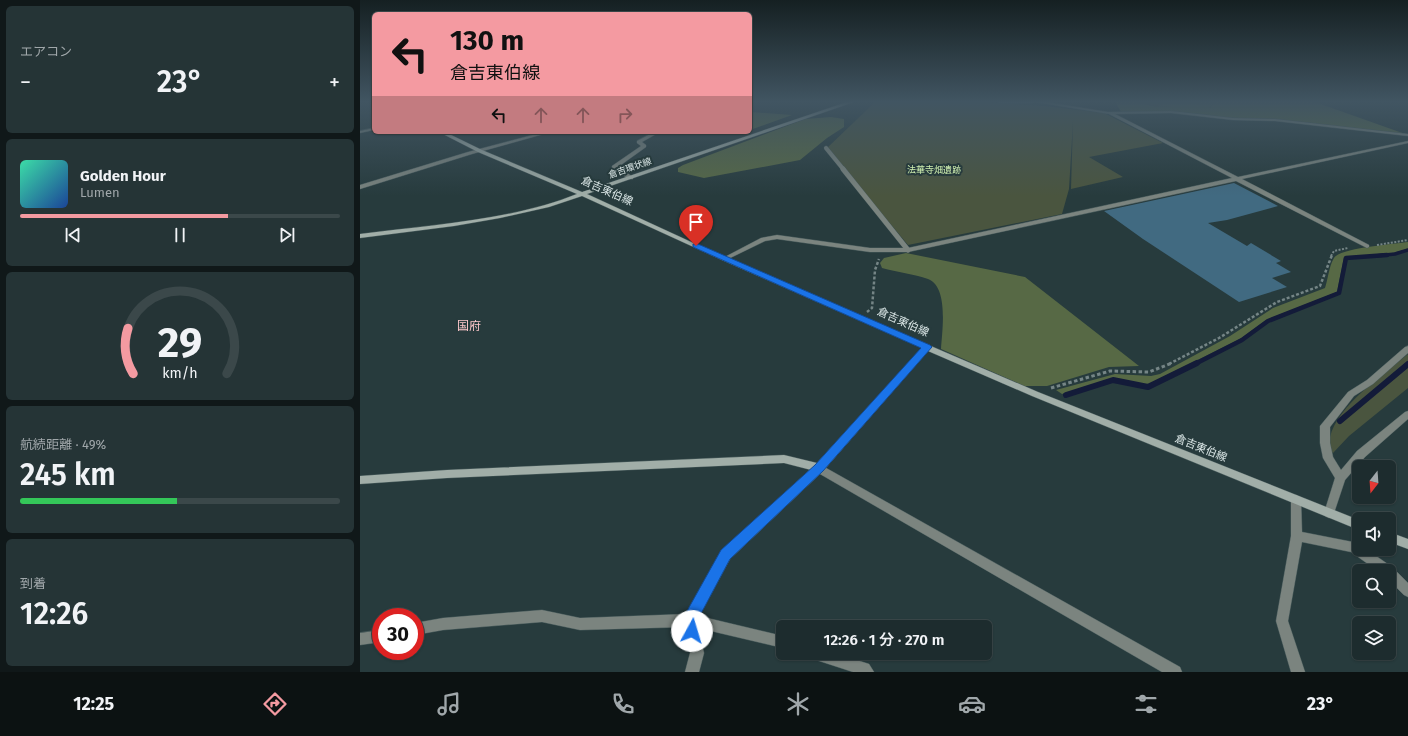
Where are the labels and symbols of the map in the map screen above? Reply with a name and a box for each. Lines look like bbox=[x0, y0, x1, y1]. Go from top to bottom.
street label: 倉吉環状線 bbox=[607, 155, 654, 180]
park label: 法華寺畑遺跡 bbox=[907, 165, 961, 175]
street label: 倉吉東伯線 bbox=[579, 174, 635, 208]
pin bbox=[679, 205, 713, 246]
street label: 倉吉東伯線 bbox=[875, 305, 931, 339]
district label: 国府 bbox=[457, 319, 481, 333]
street label: 倉吉東伯線 bbox=[1173, 432, 1229, 464]
north arrow bbox=[1352, 460, 1396, 504]
speed limit sign: 30 bbox=[372, 608, 424, 660]
position arrow bbox=[671, 610, 713, 652]

